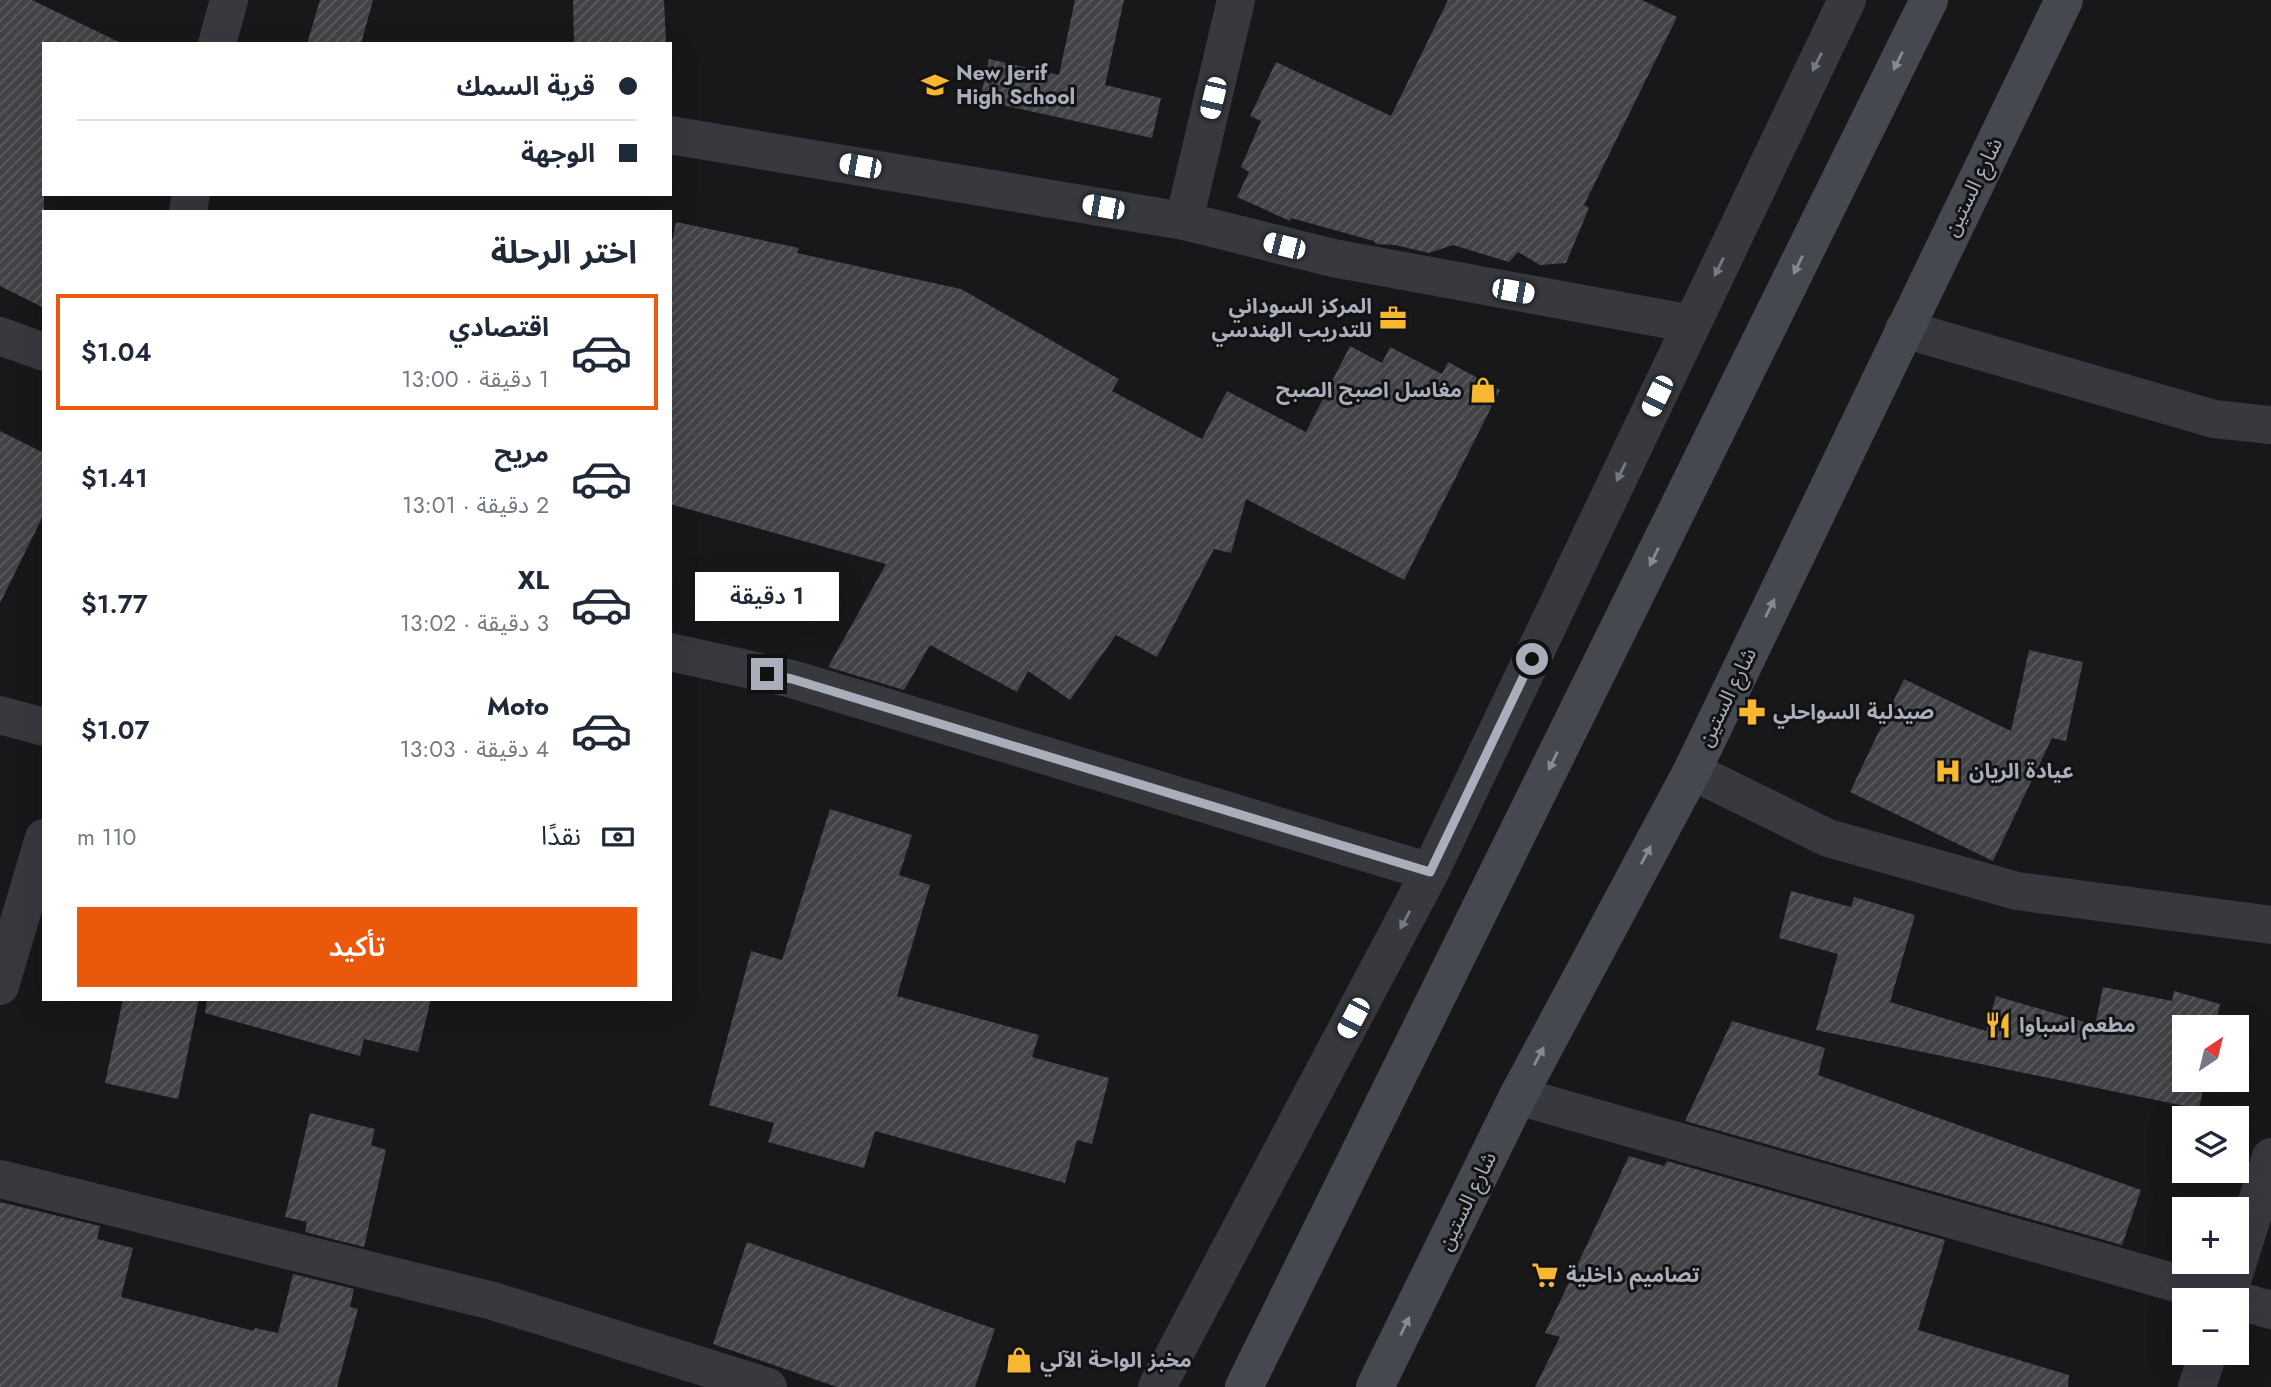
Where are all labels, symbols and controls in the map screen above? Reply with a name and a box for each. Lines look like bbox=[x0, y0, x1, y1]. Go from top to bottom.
one-way arrow bbox=[1893, 51, 1904, 71]
one-way arrow bbox=[1812, 52, 1823, 72]
place label: New Jerif High School bbox=[956, 58, 1075, 112]
text: قرية السمك bbox=[456, 67, 595, 105]
school or university icon: New Jerif High School bbox=[920, 70, 950, 100]
car bbox=[1199, 75, 1228, 121]
street label: شارع الستين bbox=[1936, 133, 2010, 241]
text: الوجهة bbox=[521, 134, 595, 172]
car bbox=[838, 152, 883, 180]
car bbox=[1081, 193, 1126, 221]
text: اختر الرحلة bbox=[491, 229, 637, 275]
car bbox=[1262, 231, 1307, 261]
one-way arrow bbox=[1792, 255, 1803, 275]
one-way arrow bbox=[1714, 257, 1725, 277]
car bbox=[1491, 277, 1536, 305]
place label: المركز السوداني للتدريب الهندسي bbox=[1211, 291, 1372, 347]
office icon: المركز السوداني للتدريب الهندسي bbox=[1378, 303, 1408, 333]
text: اقتصادي bbox=[449, 308, 549, 346]
icon: car bbox=[570, 321, 633, 384]
text: $1.04 bbox=[81, 333, 152, 371]
text: 1 دقيقة · 13:00 bbox=[401, 362, 549, 396]
car bbox=[1639, 373, 1676, 419]
place label: مغاسل اصبح الصبح bbox=[1276, 375, 1462, 405]
shop icon: مغاسل اصبح الصبح bbox=[1468, 375, 1498, 405]
text: مريح bbox=[494, 434, 549, 472]
icon: car bbox=[570, 447, 633, 510]
text: $1.41 bbox=[81, 459, 148, 497]
one-way arrow bbox=[1615, 462, 1627, 482]
text: 2 دقيقة · 13:01 bbox=[402, 488, 549, 522]
one-way arrow bbox=[1648, 547, 1659, 567]
text: XL bbox=[517, 561, 549, 599]
callout: 1 دقيقة bbox=[695, 572, 839, 622]
icon: car bbox=[570, 573, 633, 636]
text: 1 دقيقة bbox=[730, 579, 804, 613]
text: $1.77 bbox=[81, 585, 148, 623]
one-way arrow bbox=[1764, 598, 1776, 618]
text: 3 دقيقة · 13:02 bbox=[400, 606, 549, 640]
route start bbox=[1516, 643, 1548, 675]
street label: شارع الستين bbox=[1690, 643, 1764, 751]
route end bbox=[751, 658, 783, 690]
text: Moto bbox=[487, 687, 549, 725]
pharmacy icon: صيدلية السواحلي bbox=[1737, 697, 1767, 727]
place label: صيدلية السواحلي bbox=[1773, 697, 1934, 729]
icon: car bbox=[570, 699, 633, 762]
text: $1.07 bbox=[81, 711, 150, 749]
text: 4 دقيقة · 13:03 bbox=[399, 732, 549, 766]
one-way arrow bbox=[1548, 751, 1559, 771]
hospital icon: عيادة الريان bbox=[1933, 756, 1963, 786]
place label: عيادة الريان bbox=[1969, 756, 2074, 786]
text: نقدًا bbox=[541, 817, 581, 855]
icon: cash bbox=[599, 818, 637, 856]
text: 110 m bbox=[77, 820, 136, 854]
one-way arrow bbox=[1640, 845, 1652, 865]
button: تأكيد bbox=[77, 907, 637, 987]
one-way arrow bbox=[1399, 910, 1411, 929]
car bbox=[1334, 995, 1373, 1041]
restaurant icon: مطعم اسباوا bbox=[1983, 1010, 2013, 1040]
place label: مطعم اسباوا bbox=[2019, 1010, 2136, 1040]
north arrow bbox=[2172, 1015, 2249, 1092]
map controls bbox=[2172, 1015, 2249, 1365]
one-way arrow bbox=[1534, 1046, 1545, 1066]
button: layers bbox=[2172, 1106, 2249, 1183]
street label: شارع الستين bbox=[1430, 1147, 1504, 1255]
button: + bbox=[2172, 1197, 2249, 1274]
supermarket icon: تصاميم داخلية bbox=[1530, 1260, 1560, 1290]
place label: تصاميم داخلية bbox=[1566, 1260, 1700, 1290]
button: − bbox=[2172, 1288, 2249, 1365]
one-way arrow bbox=[1400, 1316, 1411, 1336]
shop icon: مخبز الواحة الآلي bbox=[1004, 1345, 1034, 1375]
place label: مخبز الواحة الآلي bbox=[1040, 1345, 1192, 1377]

